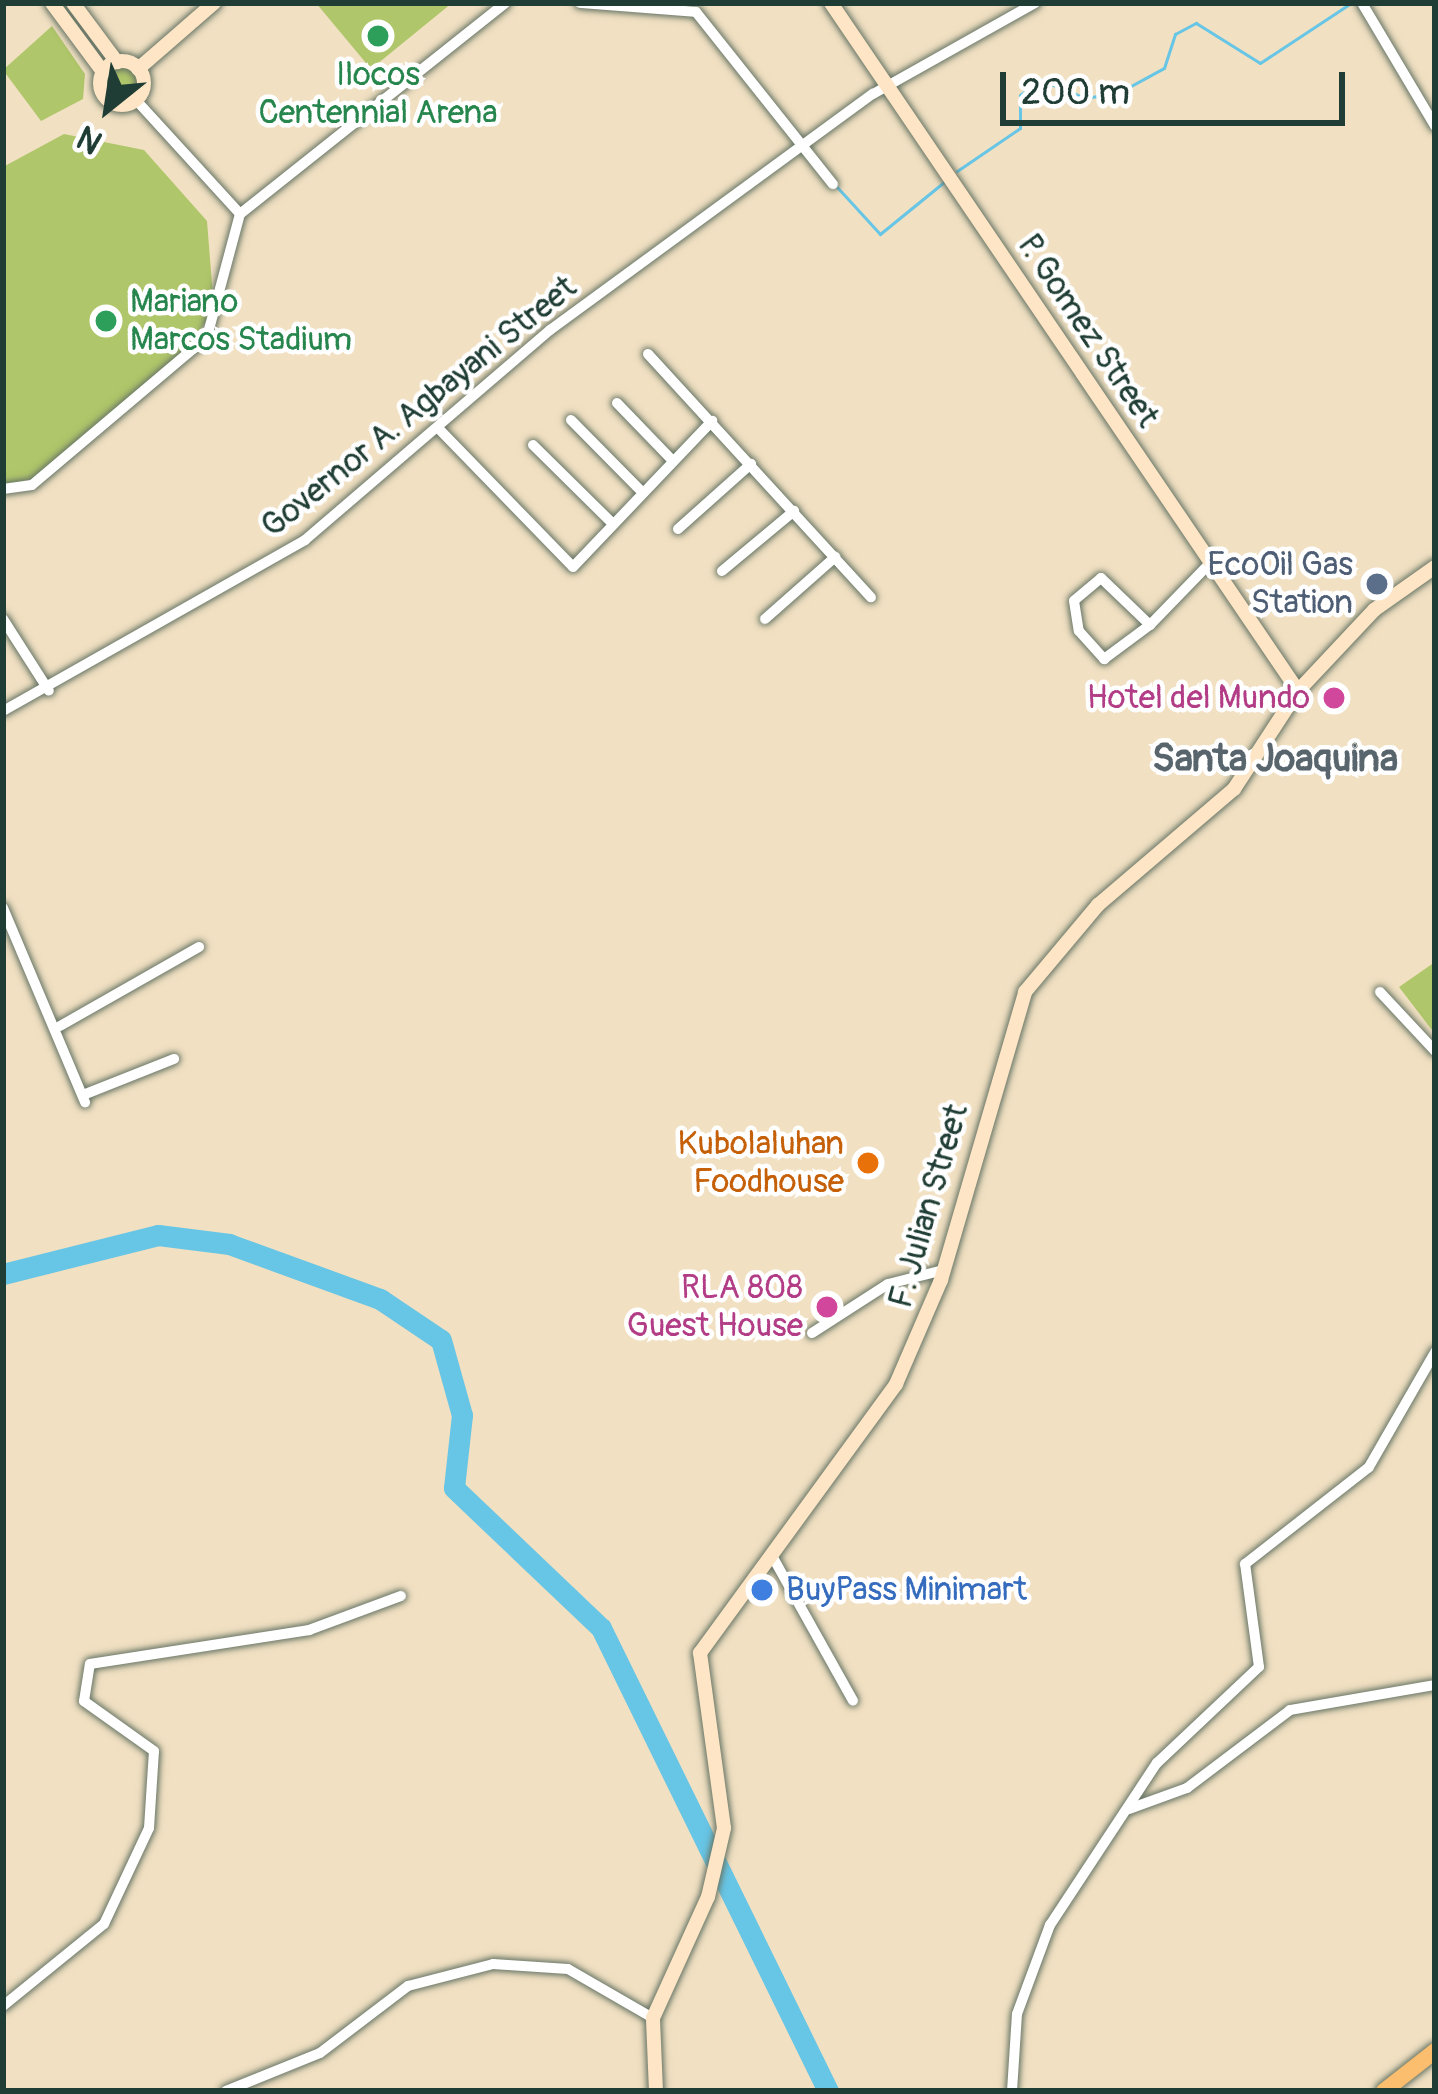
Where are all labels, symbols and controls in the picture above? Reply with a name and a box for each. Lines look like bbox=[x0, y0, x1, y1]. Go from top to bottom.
marker: Ilocos Centennial Arena bbox=[365, 23, 391, 49]
north arrow bbox=[48, 48, 168, 168]
scale bar bbox=[1006, 48, 1351, 122]
place label: Ilocos Centennial Arena bbox=[259, 55, 497, 133]
text: 200 m bbox=[1021, 70, 1130, 115]
text: N bbox=[70, 116, 110, 163]
street label: P. Gomez Street bbox=[1009, 227, 1167, 435]
street label: Governor A. Agbayani Street bbox=[254, 268, 584, 546]
place label: Mariano Marcos Stadium bbox=[130, 282, 352, 360]
marker: Mariano Marcos Stadium bbox=[93, 308, 119, 334]
place label: EcoOil Gas Station bbox=[1208, 545, 1353, 623]
marker: EcoOil Gas Station bbox=[1364, 571, 1390, 597]
place label: Hotel del Mundo bbox=[1087, 678, 1310, 718]
marker: Hotel del Mundo bbox=[1321, 685, 1347, 711]
district label: Santa Joaquina bbox=[1152, 736, 1398, 782]
street label: F. Julian Street bbox=[881, 1100, 977, 1312]
place label: Kubolaluhan Foodhouse bbox=[677, 1124, 844, 1202]
marker: Kubolaluhan Foodhouse bbox=[855, 1150, 881, 1176]
place label: RLA 808 Guest House bbox=[627, 1268, 803, 1346]
marker: RLA 808 Guest House bbox=[814, 1294, 840, 1320]
place label: BuyPass Minimart bbox=[786, 1570, 1027, 1610]
marker: BuyPass Minimart bbox=[749, 1577, 775, 1603]

